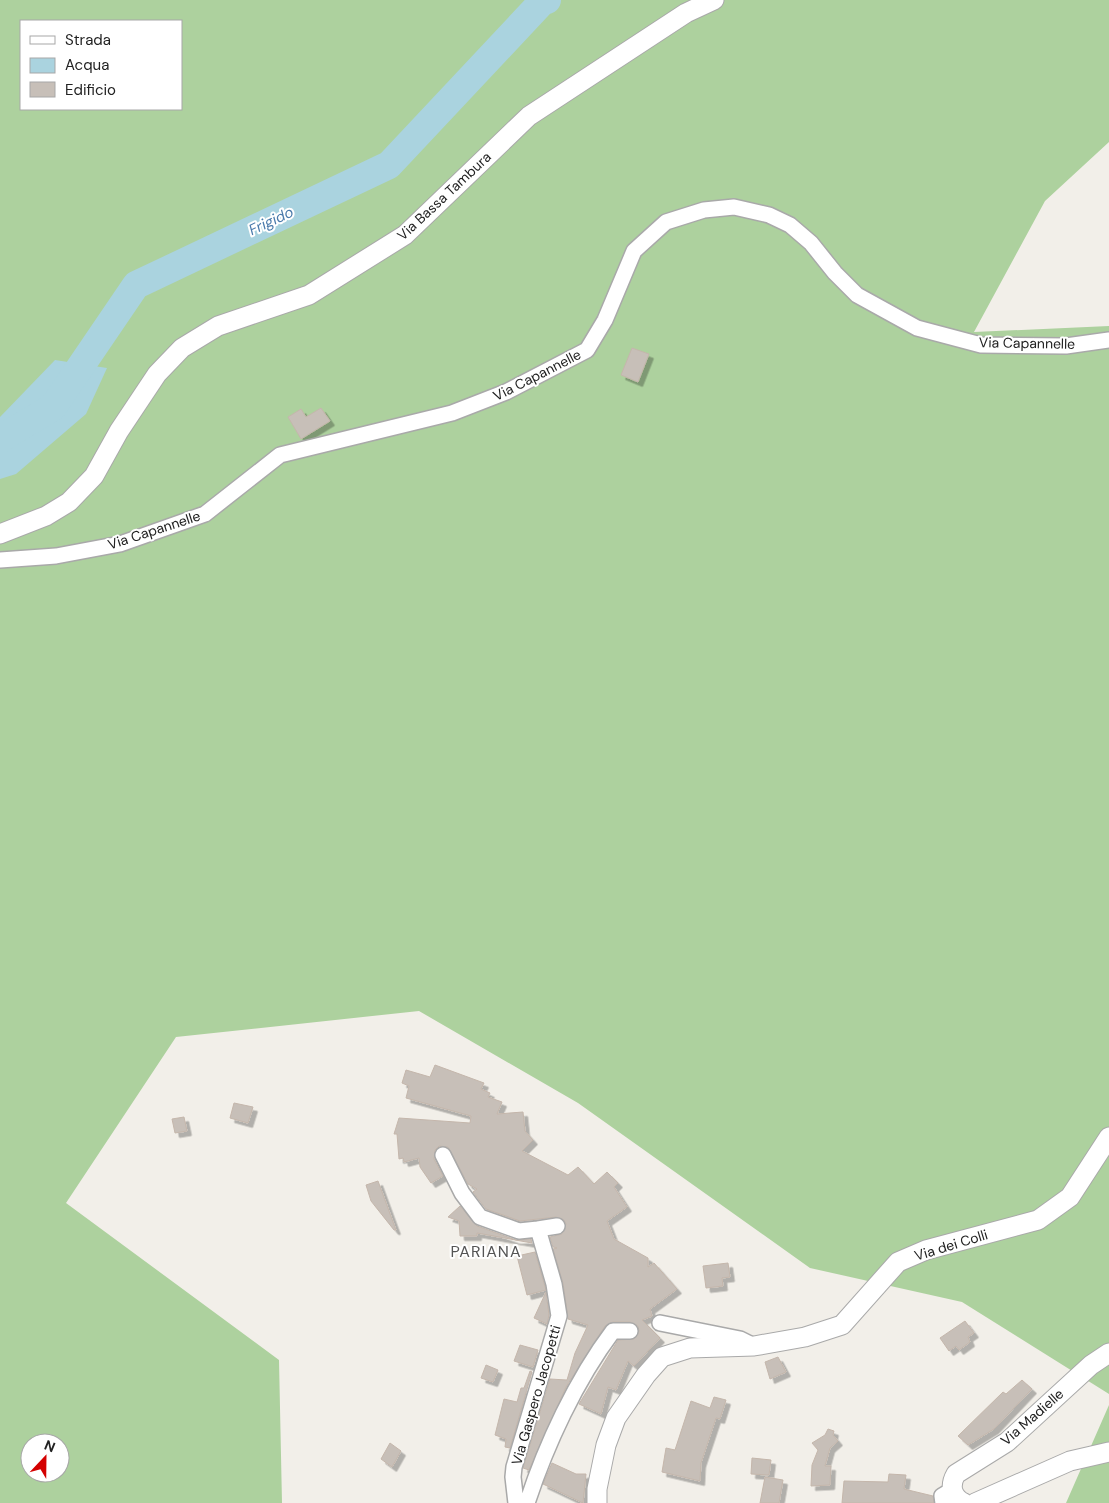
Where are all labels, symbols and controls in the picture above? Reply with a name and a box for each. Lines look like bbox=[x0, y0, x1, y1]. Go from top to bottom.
legend bbox=[20, 20, 182, 110]
text: Strada bbox=[65, 30, 111, 50]
text: Acqua bbox=[65, 55, 109, 75]
text: Edificio bbox=[65, 80, 116, 100]
street label: Via Bassa Tambura bbox=[393, 148, 495, 244]
water label: Frigido bbox=[245, 202, 297, 240]
street label: Via Capannelle bbox=[979, 333, 1075, 353]
street label: Via Capannelle bbox=[490, 345, 584, 405]
street label: Via Capannelle bbox=[105, 507, 203, 553]
street label: Via dei Colli bbox=[912, 1225, 990, 1265]
district label: PARIANA bbox=[450, 1241, 522, 1262]
street label: Via Gaspero Jacopetti bbox=[507, 1323, 565, 1467]
street label: Via Madielle bbox=[997, 1385, 1067, 1449]
north arrow bbox=[20, 1433, 70, 1483]
text: N bbox=[42, 1436, 58, 1456]

